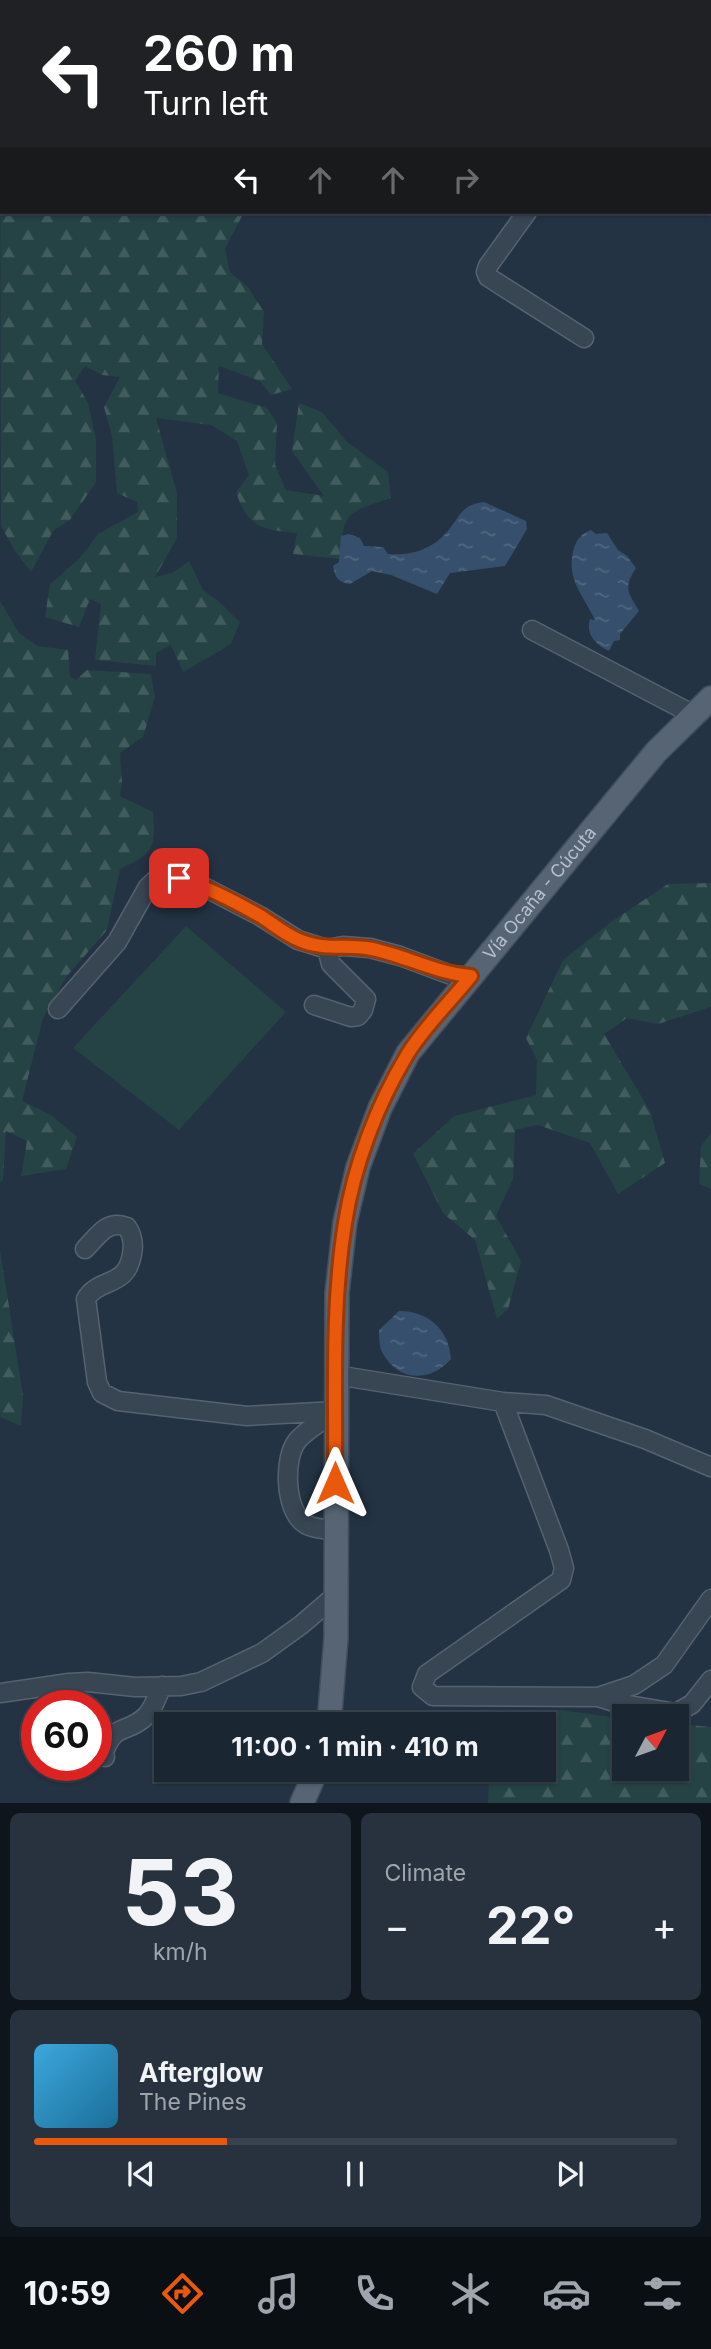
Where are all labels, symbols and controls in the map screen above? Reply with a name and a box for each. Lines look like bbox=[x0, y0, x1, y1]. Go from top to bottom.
text: 260 m bbox=[143, 24, 295, 83]
icon: left bbox=[28, 28, 119, 119]
text: Turn left bbox=[143, 84, 268, 123]
icon: left bbox=[228, 161, 266, 199]
icon: ahead bbox=[301, 161, 339, 199]
icon: ahead bbox=[374, 161, 412, 199]
icon: right bbox=[447, 161, 485, 199]
street label: Vía Ocaña - Cúcuta bbox=[478, 822, 600, 964]
pin bbox=[149, 848, 209, 908]
icon: arrive bbox=[160, 859, 198, 897]
position arrow bbox=[298, 1446, 372, 1520]
speed limit sign: 60 bbox=[21, 1690, 112, 1781]
north arrow bbox=[612, 1704, 690, 1782]
map controls bbox=[612, 1704, 689, 1781]
text: 11:00 · 1 min · 410 m bbox=[231, 1731, 479, 1762]
text: 53 bbox=[122, 1837, 239, 1947]
text: Climate bbox=[385, 1859, 466, 1887]
text: 22° bbox=[486, 1894, 575, 1957]
text: − bbox=[385, 1903, 410, 1949]
text: + bbox=[652, 1903, 677, 1949]
text: km/h bbox=[153, 1938, 208, 1966]
text: Afterglow bbox=[139, 2057, 263, 2088]
text: The Pines bbox=[139, 2088, 247, 2116]
icon: previous bbox=[122, 2155, 160, 2193]
icon: pause bbox=[336, 2155, 374, 2193]
icon: next bbox=[551, 2155, 589, 2193]
icon: directions bbox=[158, 2269, 207, 2318]
icon: music bbox=[254, 2269, 303, 2318]
icon: phone bbox=[350, 2269, 399, 2318]
icon: climate bbox=[446, 2269, 495, 2318]
icon: car bbox=[542, 2269, 591, 2318]
icon: filters bbox=[638, 2269, 687, 2318]
text: 10:59 bbox=[24, 2274, 111, 2313]

